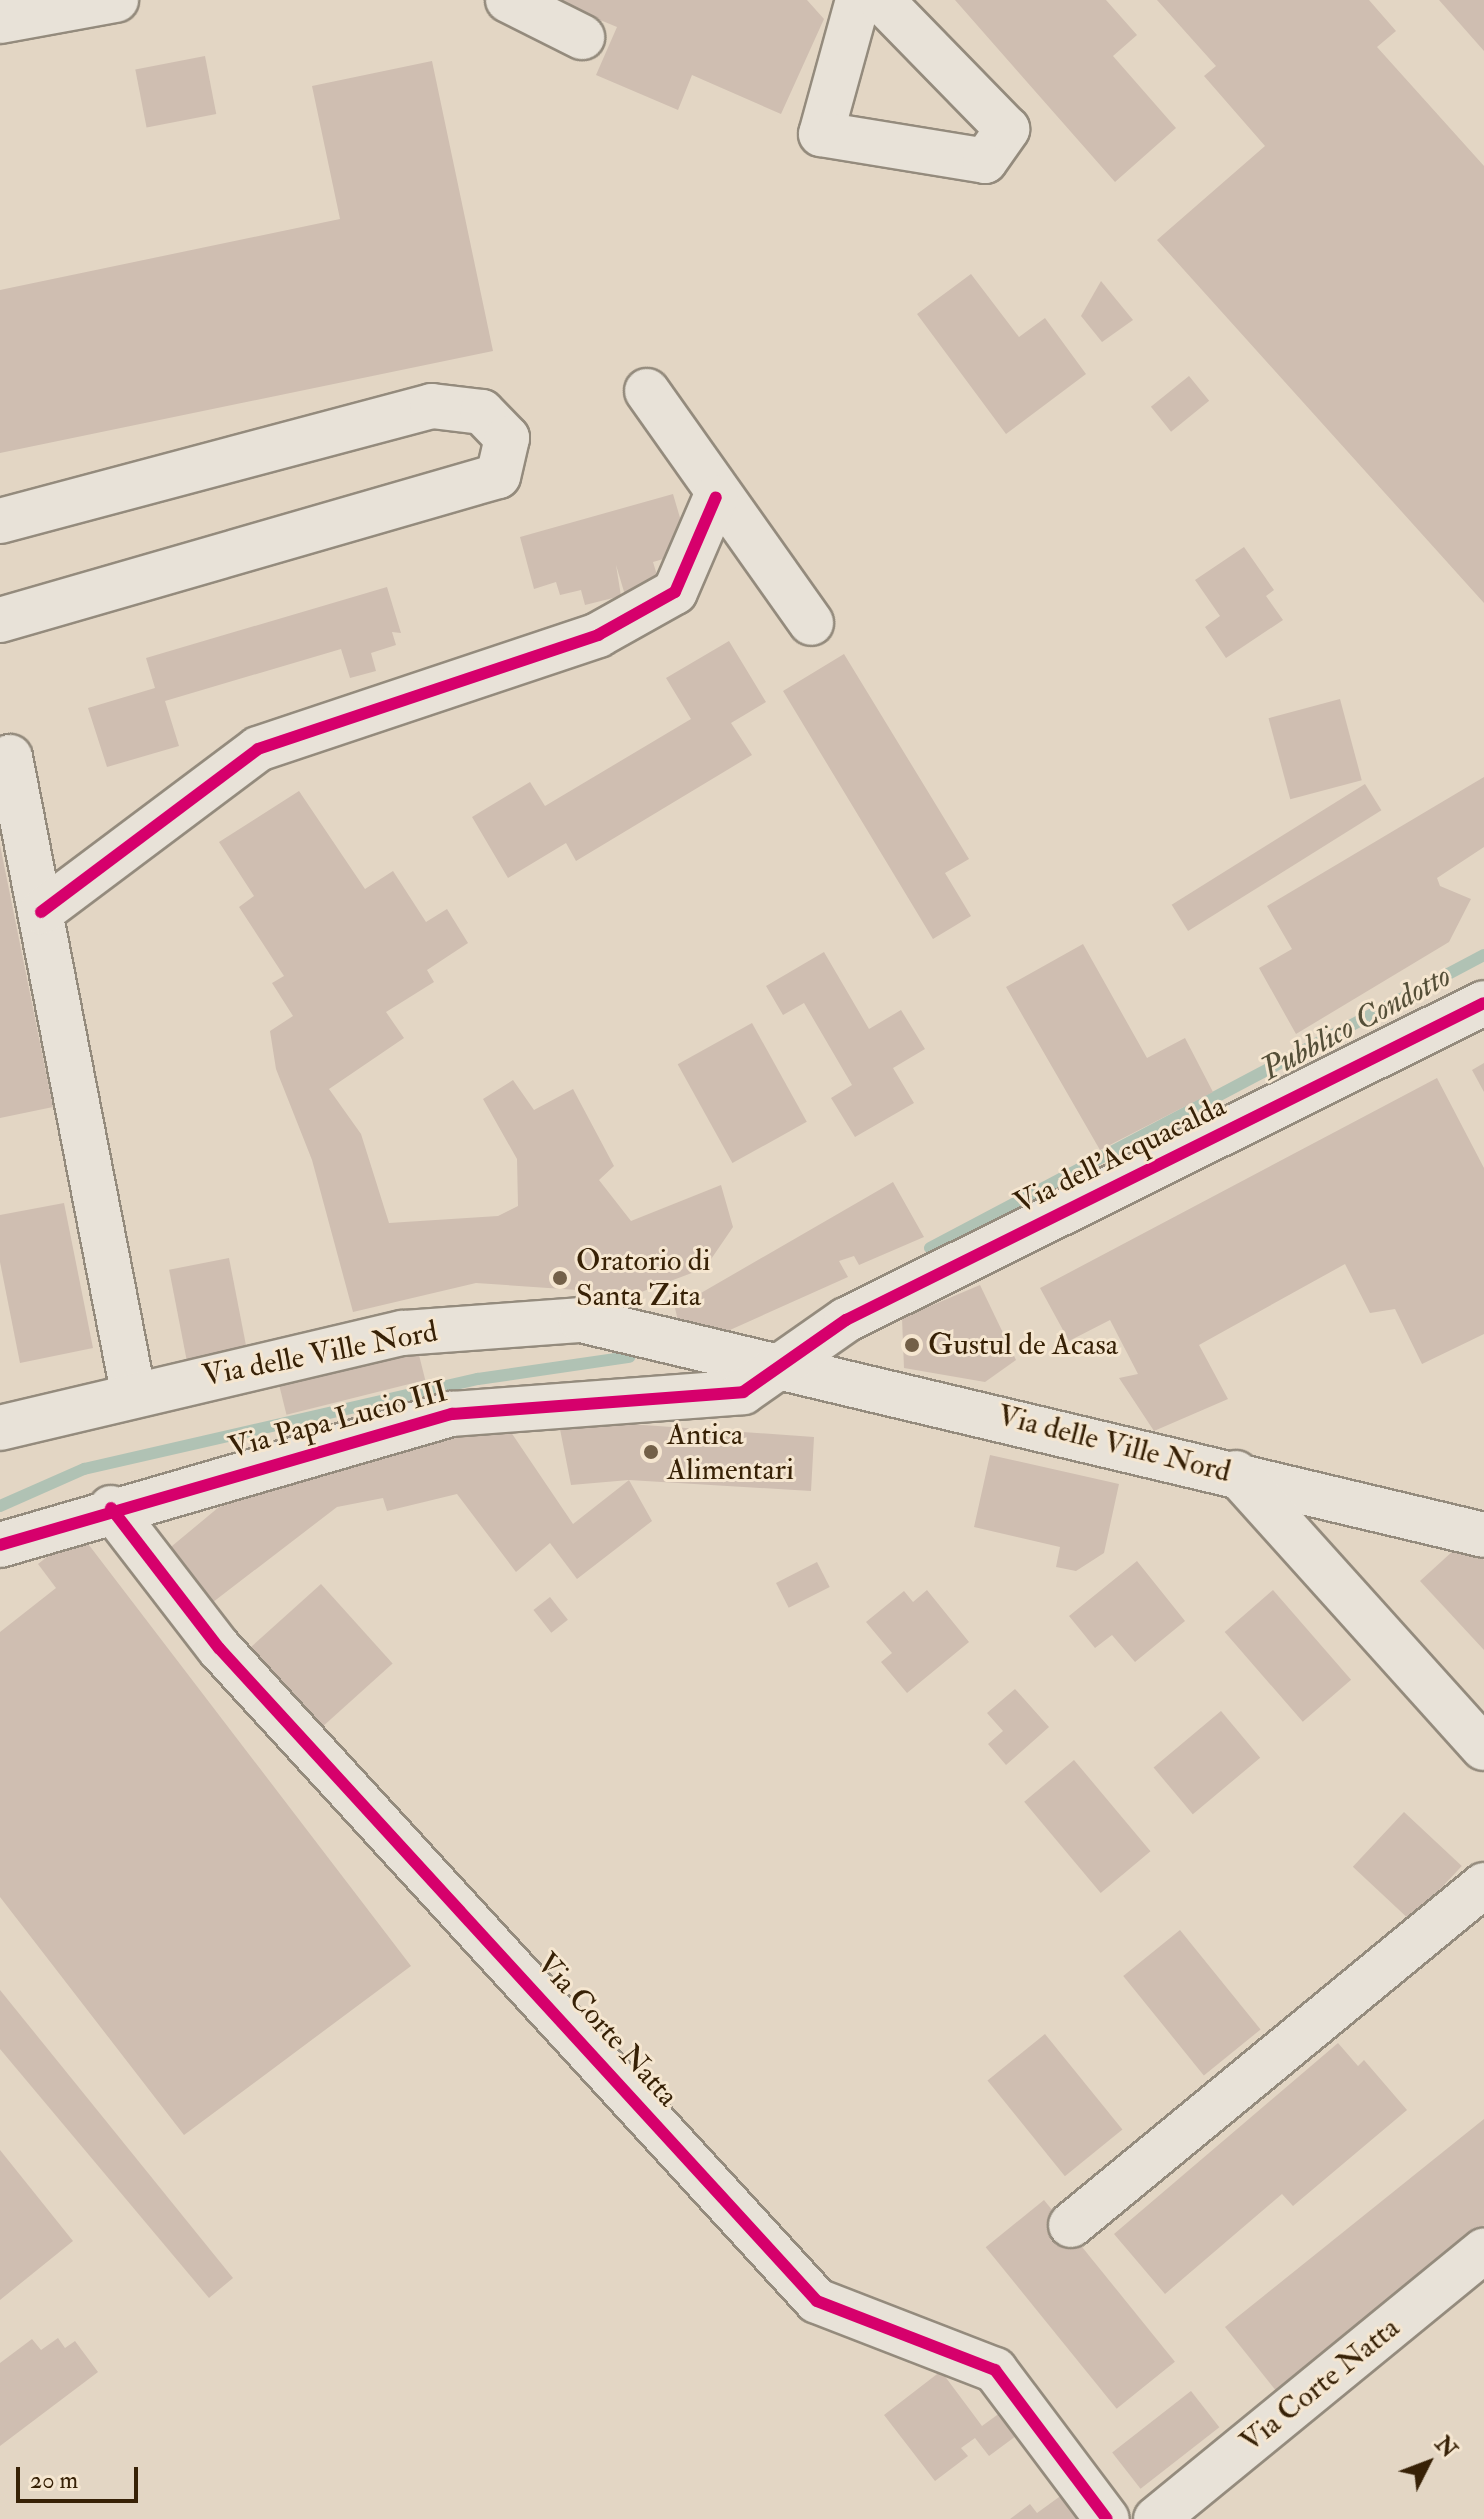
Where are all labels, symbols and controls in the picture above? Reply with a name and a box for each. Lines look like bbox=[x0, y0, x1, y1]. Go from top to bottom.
water label: Pubblico Condotto bbox=[1255, 957, 1457, 1089]
street label: Via dell'Acquacalda bbox=[1008, 1088, 1232, 1222]
place label: Oratorio di Santa Zita bbox=[576, 1243, 711, 1314]
marker: Oratorio di Santa Zita bbox=[551, 1269, 569, 1287]
street label: Via delle Ville Nord bbox=[199, 1314, 441, 1394]
place label: Gustul de Acasa bbox=[928, 1327, 1118, 1363]
marker: Gustul de Acasa bbox=[903, 1336, 921, 1354]
street label: Via Papa Lucio III bbox=[225, 1373, 451, 1467]
street label: Via delle Ville Nord bbox=[994, 1398, 1234, 1490]
place label: Antica Alimentari bbox=[667, 1417, 794, 1488]
marker: Antica Alimentari bbox=[642, 1443, 660, 1461]
street label: Via Corte Natta bbox=[529, 1946, 685, 2114]
street label: Via Corte Natta bbox=[1233, 2310, 1407, 2460]
north arrow bbox=[1388, 2423, 1468, 2503]
text: N bbox=[1429, 2430, 1463, 2464]
scale bar bbox=[20, 2451, 142, 2501]
text: 20 m bbox=[30, 2465, 78, 2496]

